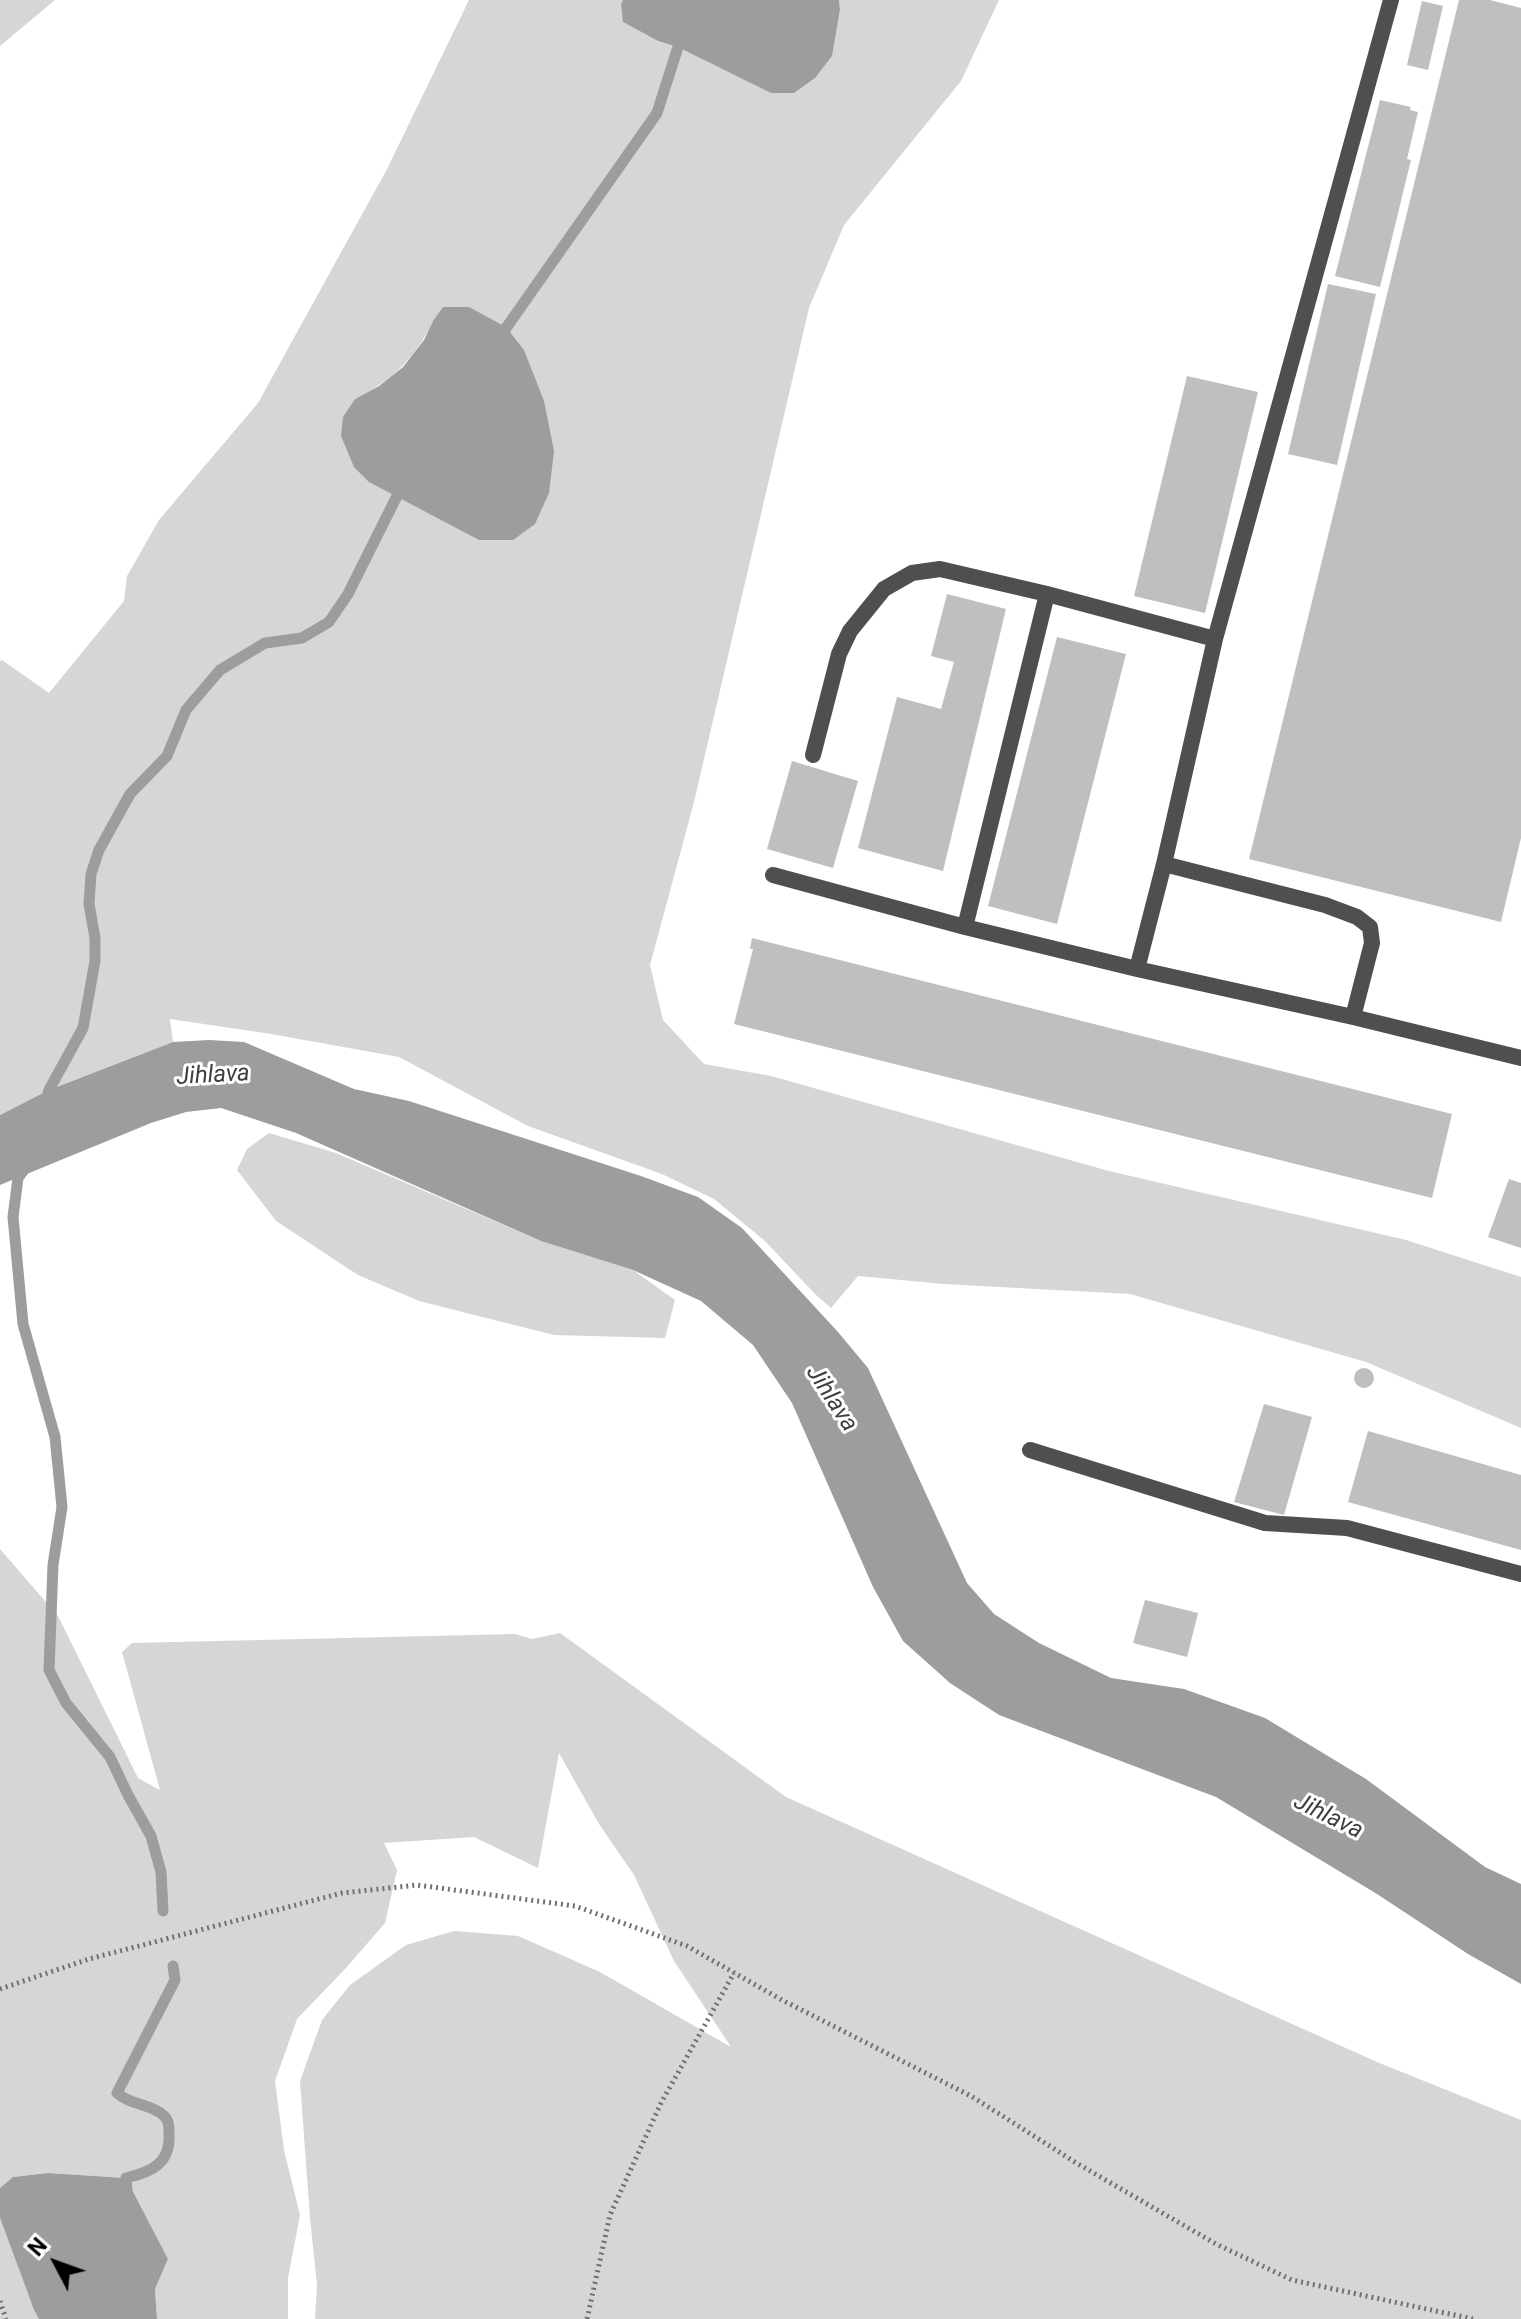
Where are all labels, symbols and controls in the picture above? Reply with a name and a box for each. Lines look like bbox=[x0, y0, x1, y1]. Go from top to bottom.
water label: Jihlava bbox=[176, 1060, 250, 1092]
water label: Jihlava bbox=[799, 1360, 863, 1438]
water label: Jihlava bbox=[1289, 1788, 1367, 1846]
north arrow bbox=[16, 2223, 96, 2303]
text: N bbox=[23, 2233, 52, 2261]

